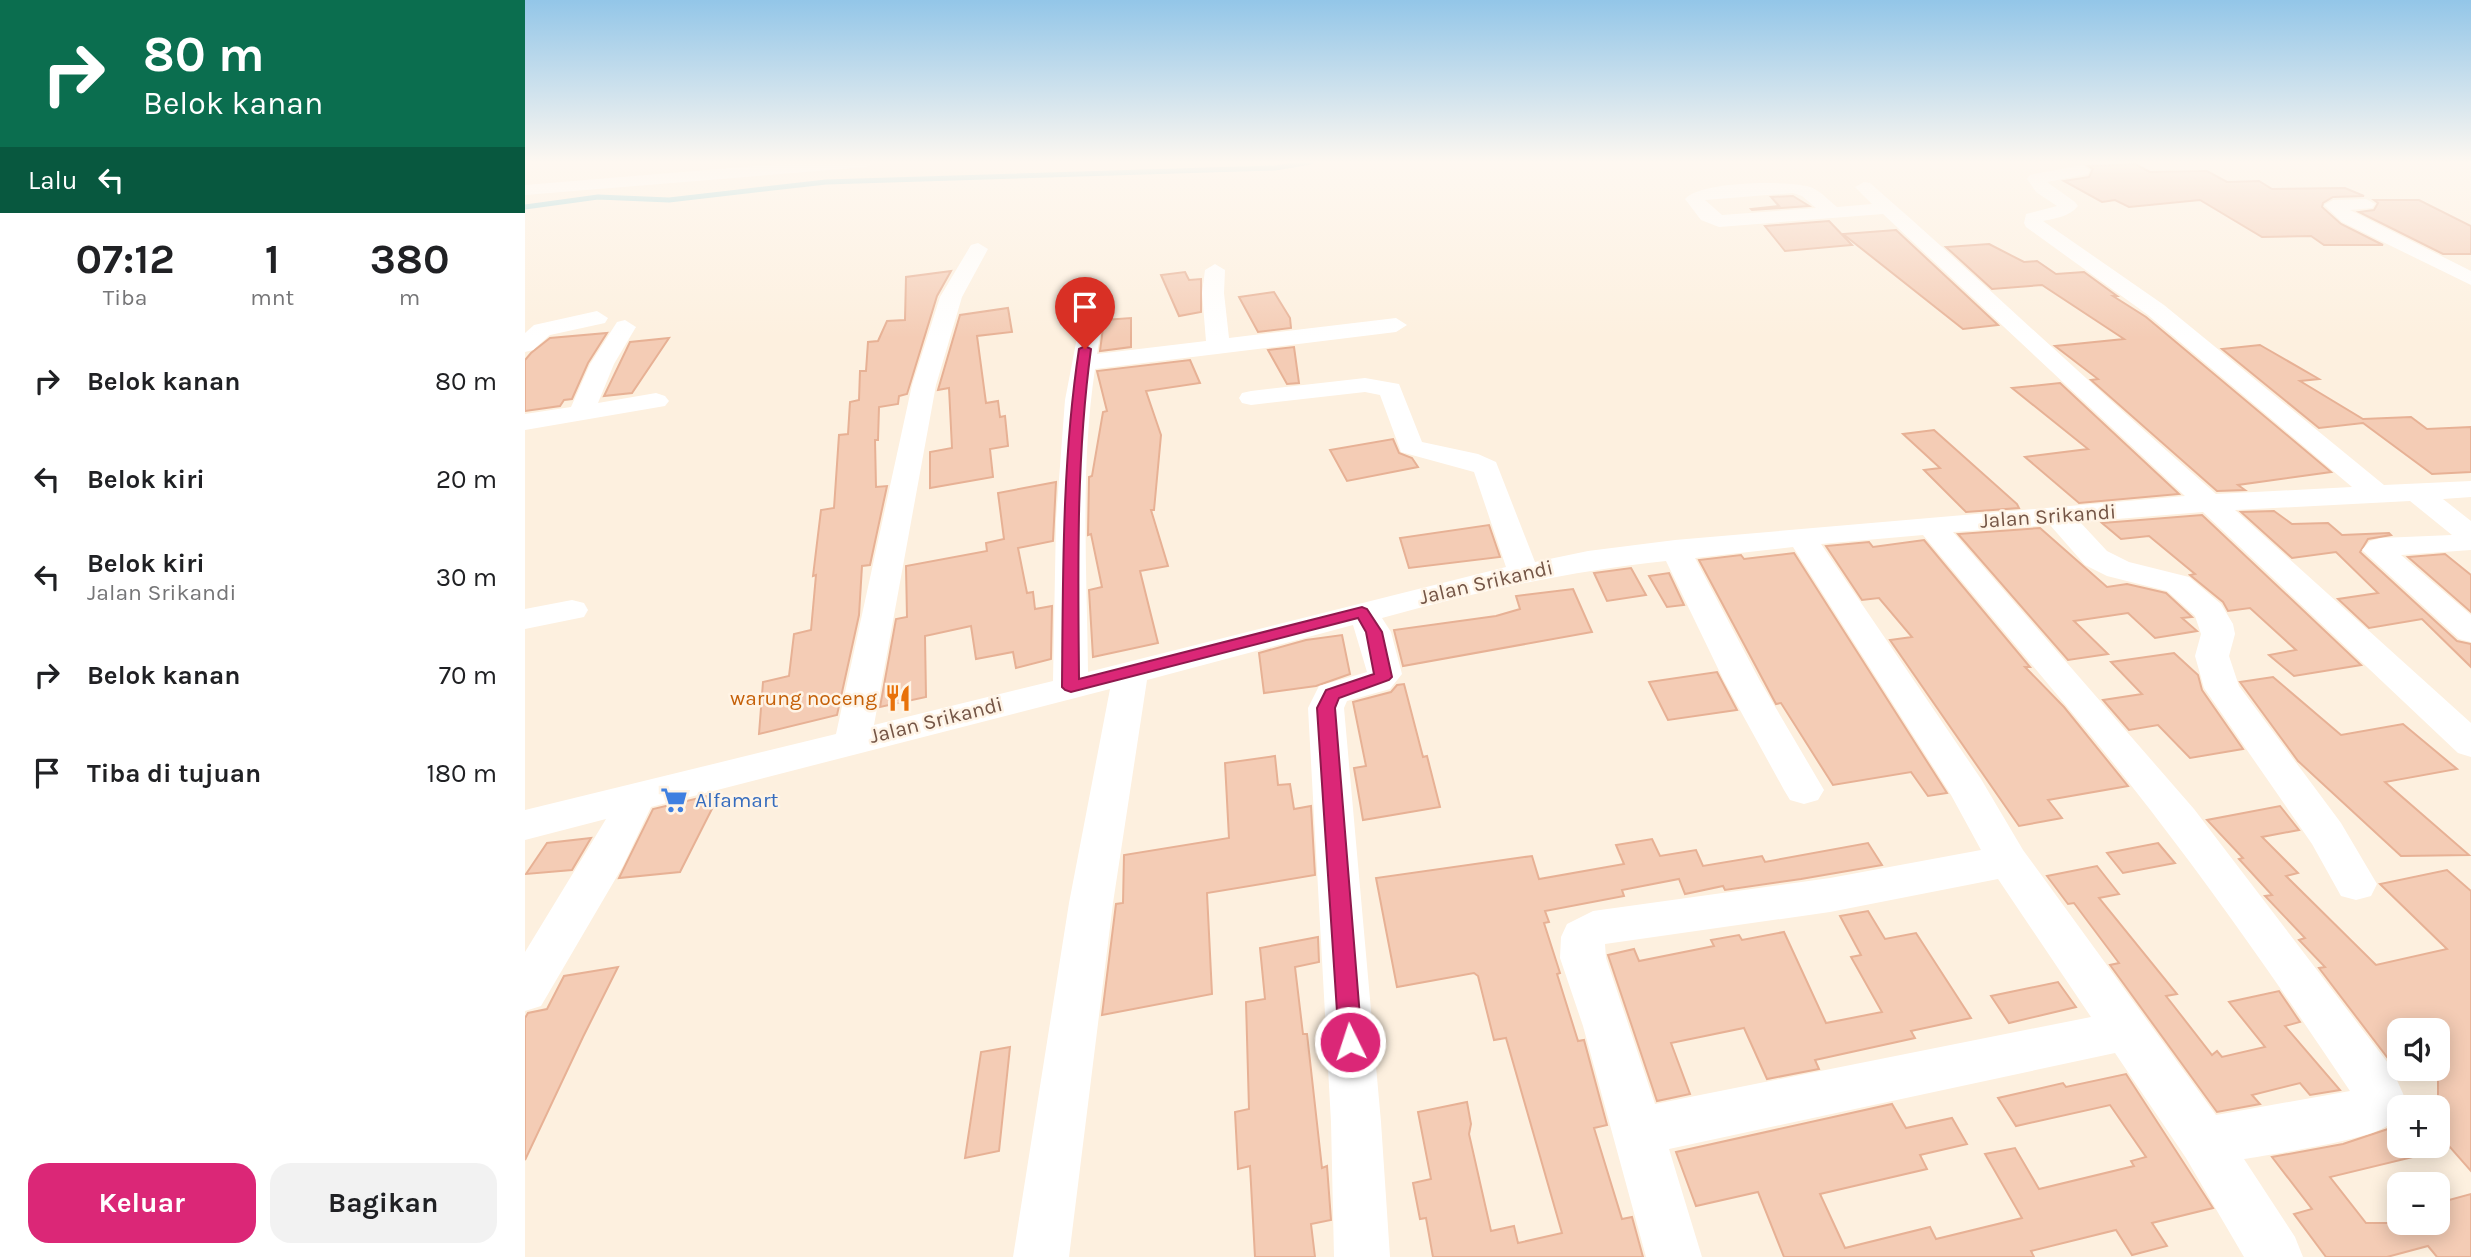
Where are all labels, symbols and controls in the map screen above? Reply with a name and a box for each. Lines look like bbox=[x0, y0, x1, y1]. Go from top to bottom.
text: 80 m bbox=[143, 26, 265, 83]
icon: right bbox=[28, 28, 119, 119]
text: Belok kanan bbox=[143, 85, 323, 122]
icon: left bbox=[92, 161, 130, 199]
text: Lalu bbox=[28, 165, 78, 196]
text: 07:12 bbox=[75, 234, 175, 284]
text: 1 bbox=[265, 234, 280, 284]
text: 380 bbox=[370, 234, 450, 284]
pin bbox=[1055, 277, 1115, 349]
text: Tiba bbox=[103, 284, 147, 311]
text: mnt bbox=[250, 284, 294, 311]
text: m bbox=[399, 284, 420, 311]
icon: arrive bbox=[1066, 288, 1104, 326]
icon: right bbox=[28, 362, 66, 400]
text: Belok kanan bbox=[87, 366, 240, 397]
text: 80 m bbox=[435, 366, 497, 397]
icon: left bbox=[28, 460, 66, 498]
text: Belok kiri bbox=[87, 464, 205, 495]
text: 20 m bbox=[436, 464, 497, 495]
street label: Jalan Srikandi bbox=[1979, 499, 2117, 533]
text: Belok kiri bbox=[87, 548, 205, 579]
street label: Jalan Srikandi bbox=[1417, 555, 1555, 609]
icon: left bbox=[28, 558, 66, 596]
text: 30 m bbox=[436, 562, 497, 593]
text: Jalan Srikandi bbox=[87, 579, 236, 606]
icon: right bbox=[28, 656, 66, 694]
text: Belok kanan bbox=[87, 660, 240, 691]
text: 70 m bbox=[439, 660, 497, 691]
restaurant icon: warung noceng bbox=[883, 683, 913, 713]
place label: warung noceng bbox=[730, 686, 877, 710]
street label: Jalan Srikandi bbox=[867, 692, 1005, 748]
icon: arrive bbox=[28, 754, 66, 792]
text: Tiba di tujuan bbox=[87, 758, 261, 789]
text: 180 m bbox=[427, 758, 497, 789]
supermarket icon: Alfamart bbox=[659, 785, 689, 815]
place label: Alfamart bbox=[695, 788, 778, 812]
position arrow bbox=[1313, 1005, 1387, 1079]
map controls bbox=[2387, 1018, 2450, 1235]
button: sound bbox=[2387, 1018, 2450, 1081]
button: + bbox=[2387, 1095, 2450, 1158]
button: Keluar bbox=[28, 1163, 256, 1243]
button: Bagikan bbox=[270, 1163, 497, 1243]
button: − bbox=[2387, 1172, 2450, 1235]

